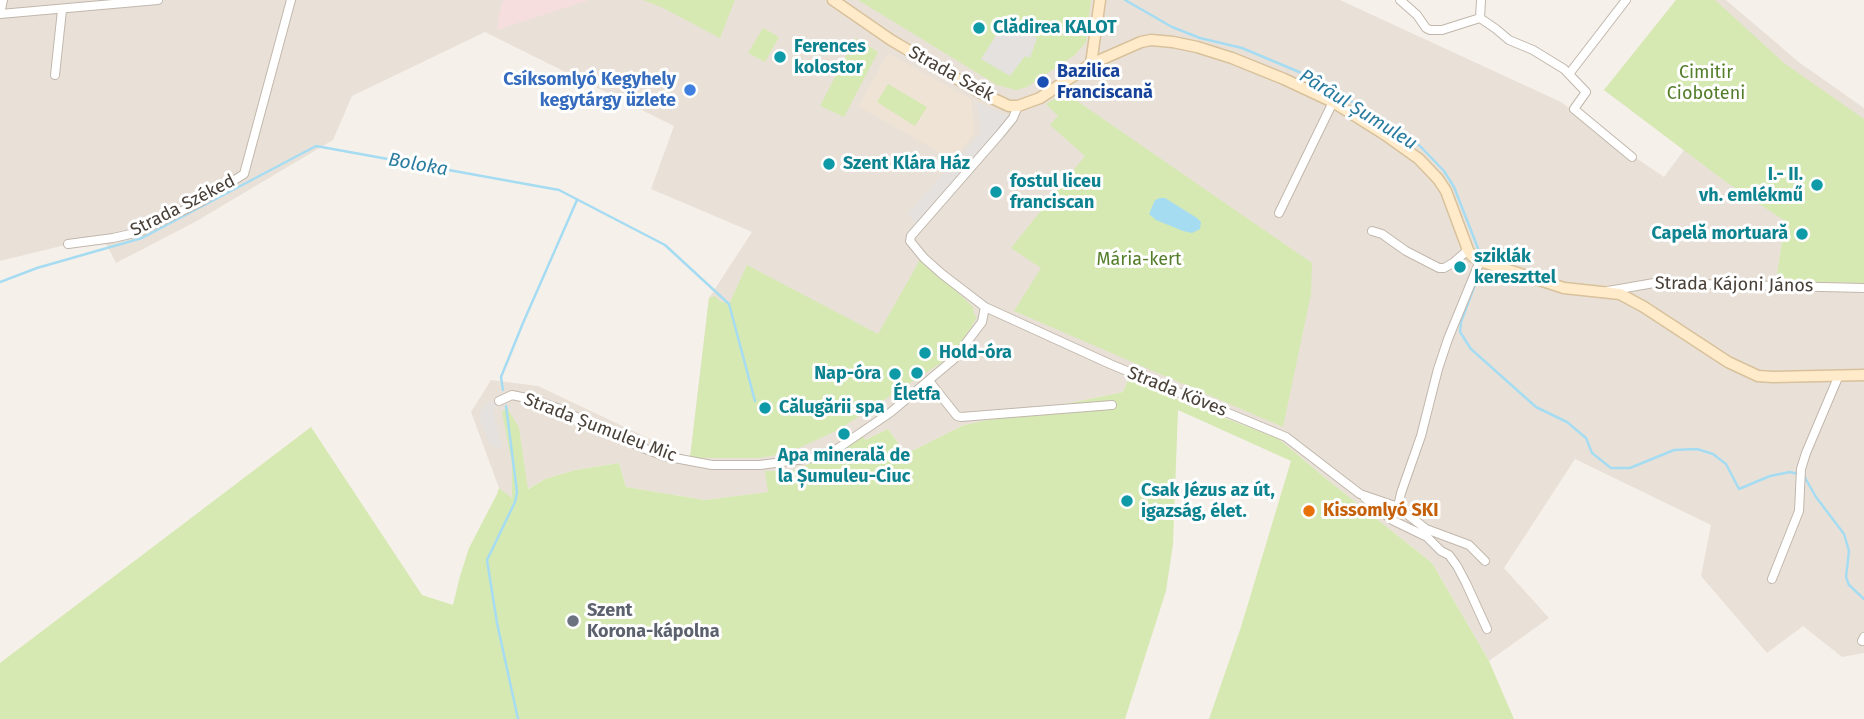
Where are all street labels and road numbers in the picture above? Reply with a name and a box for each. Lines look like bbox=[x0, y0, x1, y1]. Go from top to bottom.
street label: Strada Szék bbox=[905, 42, 997, 106]
street label: Strada Széked bbox=[127, 170, 239, 242]
street label: Strada Kájoni János bbox=[1655, 273, 1813, 297]
street label: Strada Köves bbox=[1124, 362, 1230, 422]
street label: Strada Șumuleu Mic bbox=[521, 389, 679, 467]

